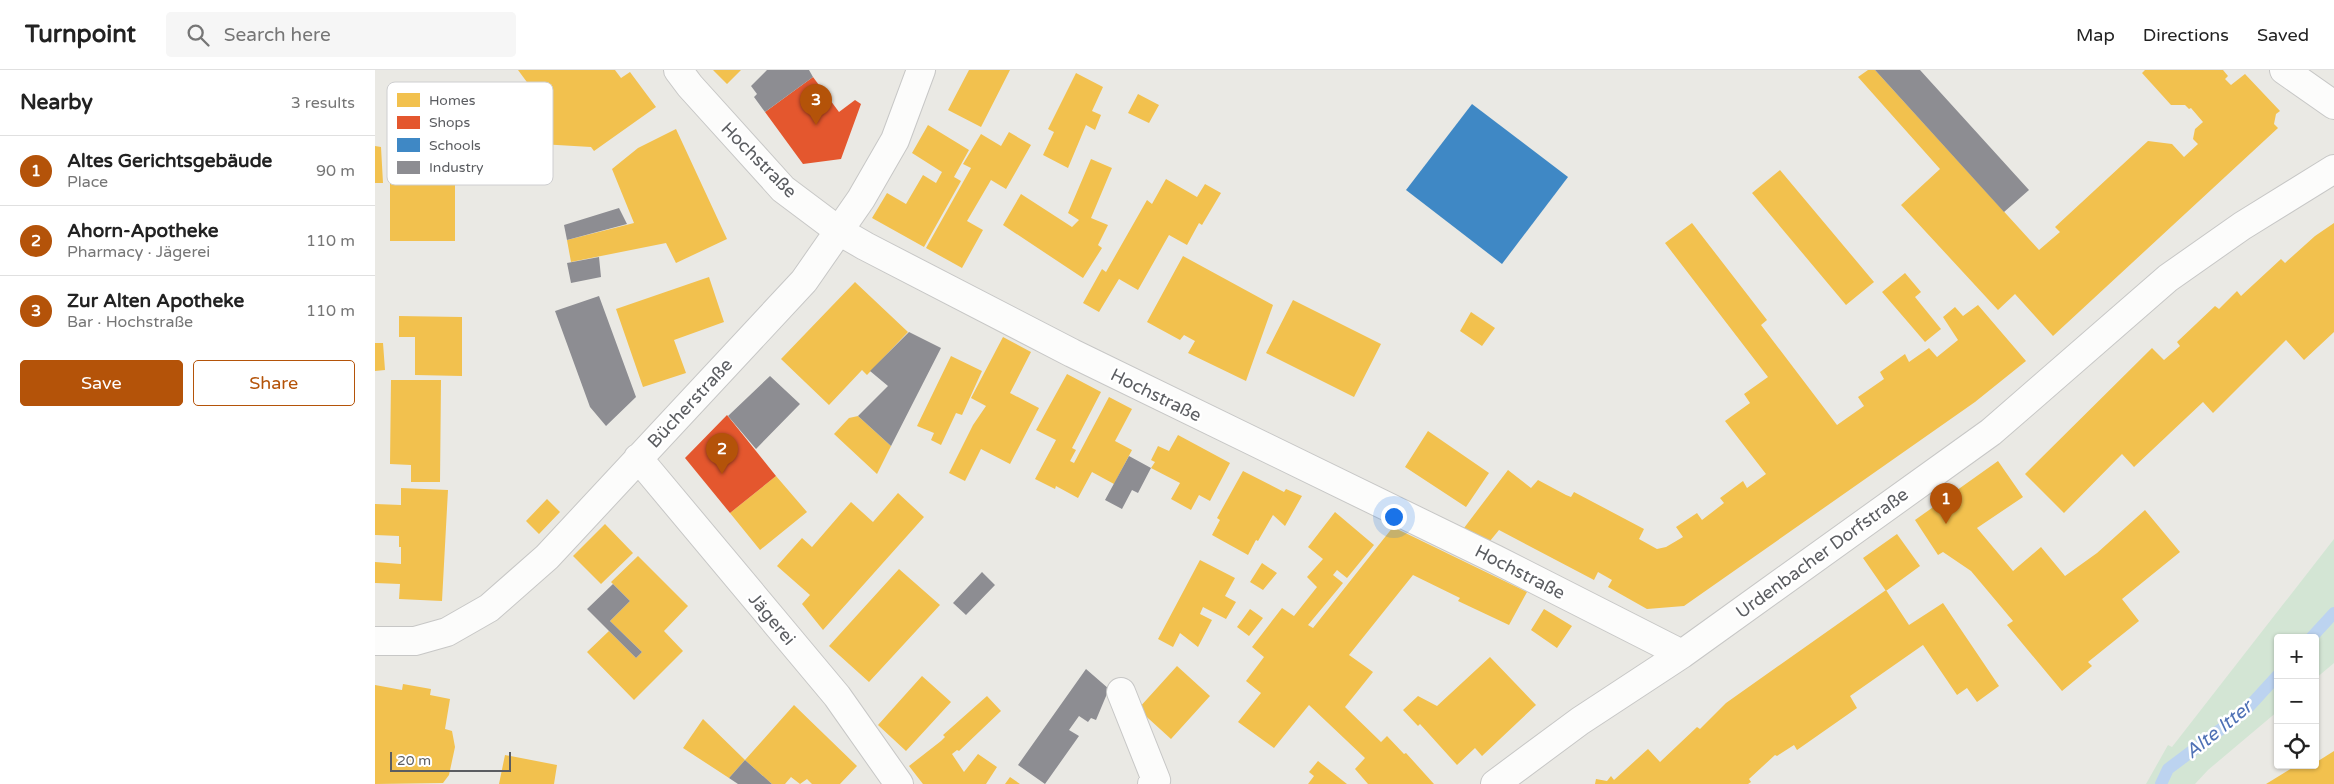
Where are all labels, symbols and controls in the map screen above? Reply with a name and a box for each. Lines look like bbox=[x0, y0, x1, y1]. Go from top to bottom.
search box bbox=[166, 12, 516, 57]
text: Turnpoint bbox=[25, 20, 136, 49]
icon: search bbox=[184, 21, 212, 49]
text: Search here bbox=[224, 24, 331, 46]
text: Map bbox=[2076, 24, 2115, 46]
text: Directions bbox=[2143, 24, 2229, 46]
text: Saved bbox=[2257, 24, 2309, 46]
legend bbox=[387, 82, 553, 185]
pin: 3 bbox=[800, 84, 832, 125]
text: Nearby bbox=[20, 90, 93, 115]
text: Homes bbox=[429, 92, 476, 109]
text: 3 results bbox=[291, 93, 355, 113]
text: Shops bbox=[429, 114, 470, 131]
street label: Hochstraße bbox=[716, 117, 802, 203]
text: Schools bbox=[429, 137, 481, 154]
text: Altes Gerichtsgebäude bbox=[67, 150, 272, 172]
text: Industry bbox=[429, 159, 484, 176]
text: 1 bbox=[31, 161, 41, 181]
text: 90 m bbox=[316, 161, 355, 181]
text: Place bbox=[67, 172, 108, 192]
text: Ahorn-Apotheke bbox=[67, 220, 219, 242]
text: 2 bbox=[31, 231, 41, 251]
text: 110 m bbox=[306, 231, 355, 251]
text: Pharmacy · Jägerei bbox=[67, 242, 210, 262]
text: Zur Alten Apotheke bbox=[67, 290, 244, 312]
text: 3 bbox=[31, 301, 41, 321]
text: 110 m bbox=[306, 301, 355, 321]
text: Bar · Hochstraße bbox=[67, 312, 193, 332]
street label: Bücherstraße bbox=[643, 354, 737, 452]
button: Save bbox=[20, 360, 183, 406]
button: Share bbox=[193, 360, 355, 406]
street label: Hochstraße bbox=[1107, 364, 1205, 426]
pin: 2 bbox=[706, 433, 738, 474]
street label: Urdenbacher Dorfstraße bbox=[1732, 483, 1912, 623]
pin: 1 bbox=[1930, 483, 1962, 524]
your location bbox=[1381, 504, 1407, 530]
street label: Hochstraße bbox=[1471, 540, 1569, 604]
street label: Jägerei bbox=[744, 588, 800, 650]
map controls bbox=[2274, 634, 2319, 769]
button: + bbox=[2274, 634, 2319, 679]
button: − bbox=[2274, 679, 2319, 724]
water label: Alte Itter bbox=[2181, 695, 2258, 763]
button: locate bbox=[2274, 724, 2319, 769]
scale bar bbox=[390, 749, 511, 772]
text: 20 m bbox=[397, 752, 431, 769]

